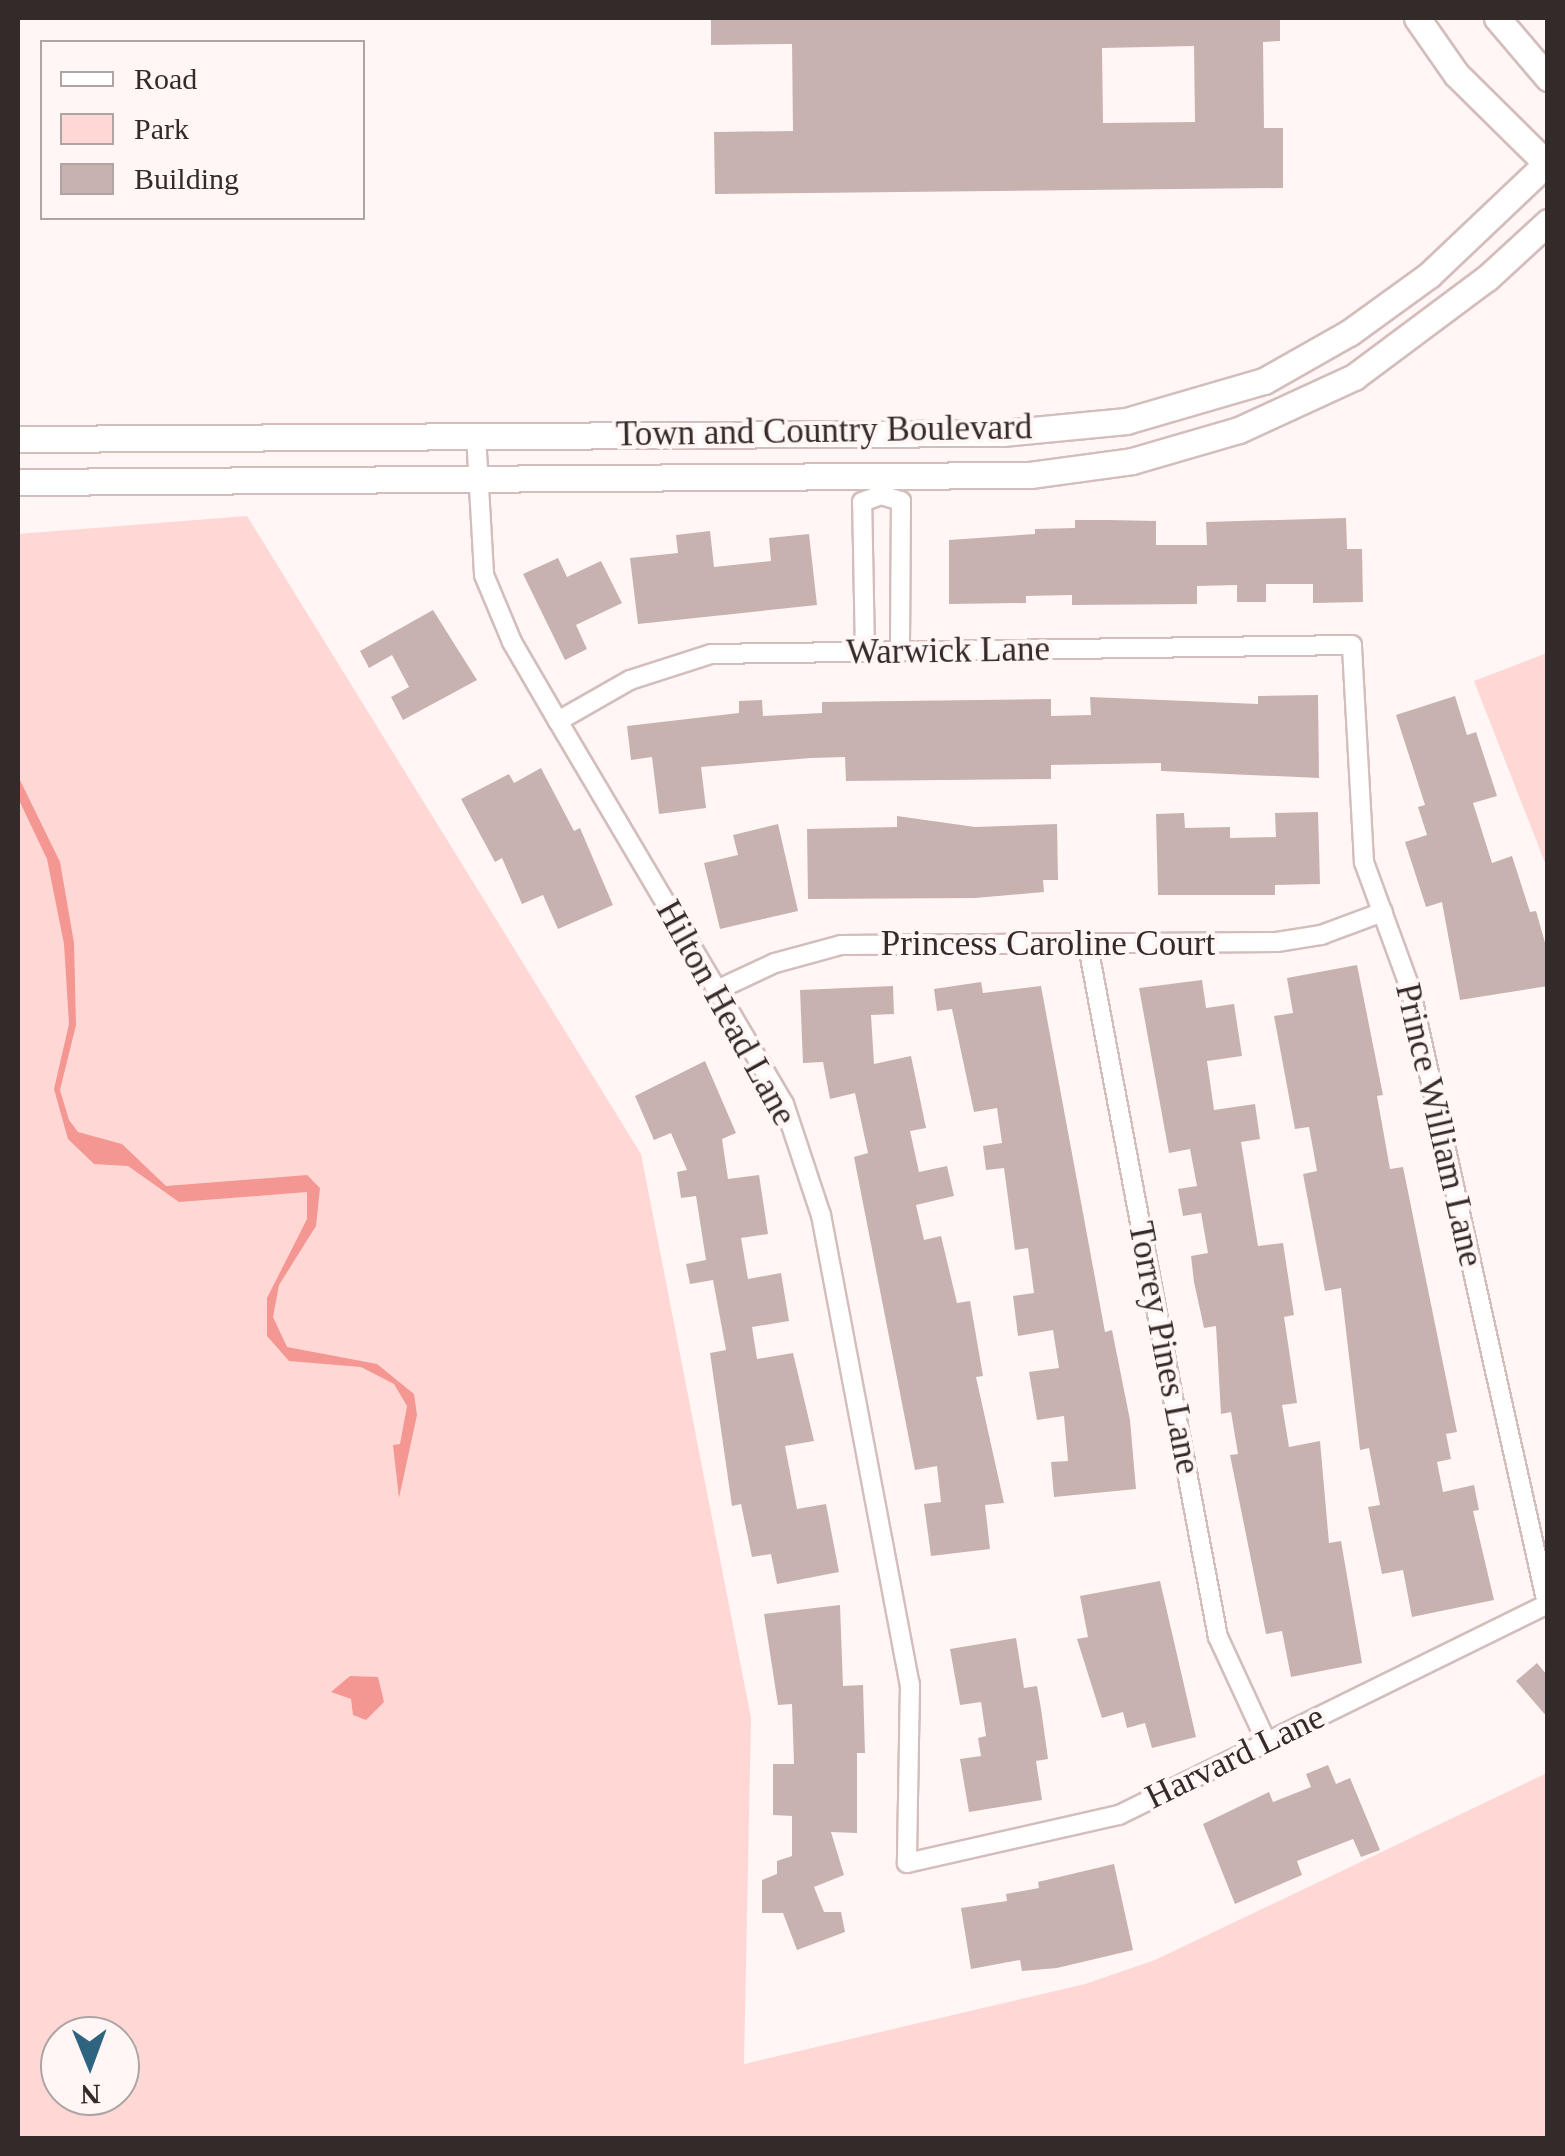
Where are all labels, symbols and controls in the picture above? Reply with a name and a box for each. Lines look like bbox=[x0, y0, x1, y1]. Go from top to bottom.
legend bbox=[40, 40, 365, 220]
text: Road bbox=[134, 62, 197, 95]
text: Park bbox=[134, 112, 189, 145]
text: Building bbox=[134, 162, 239, 195]
street label: Town and Country Boulevard bbox=[615, 406, 1033, 456]
street label: Warwick Lane bbox=[846, 628, 1050, 674]
street label: Hilton Head Lane bbox=[647, 893, 805, 1133]
street label: Princess Caroline Court bbox=[881, 923, 1215, 965]
street label: Prince William Lane bbox=[1386, 979, 1492, 1271]
street label: Torrey Pines Lane bbox=[1119, 1218, 1209, 1478]
street label: Harvard Lane bbox=[1139, 1696, 1331, 1818]
north arrow bbox=[40, 2016, 140, 2116]
text: N bbox=[80, 2079, 101, 2110]

